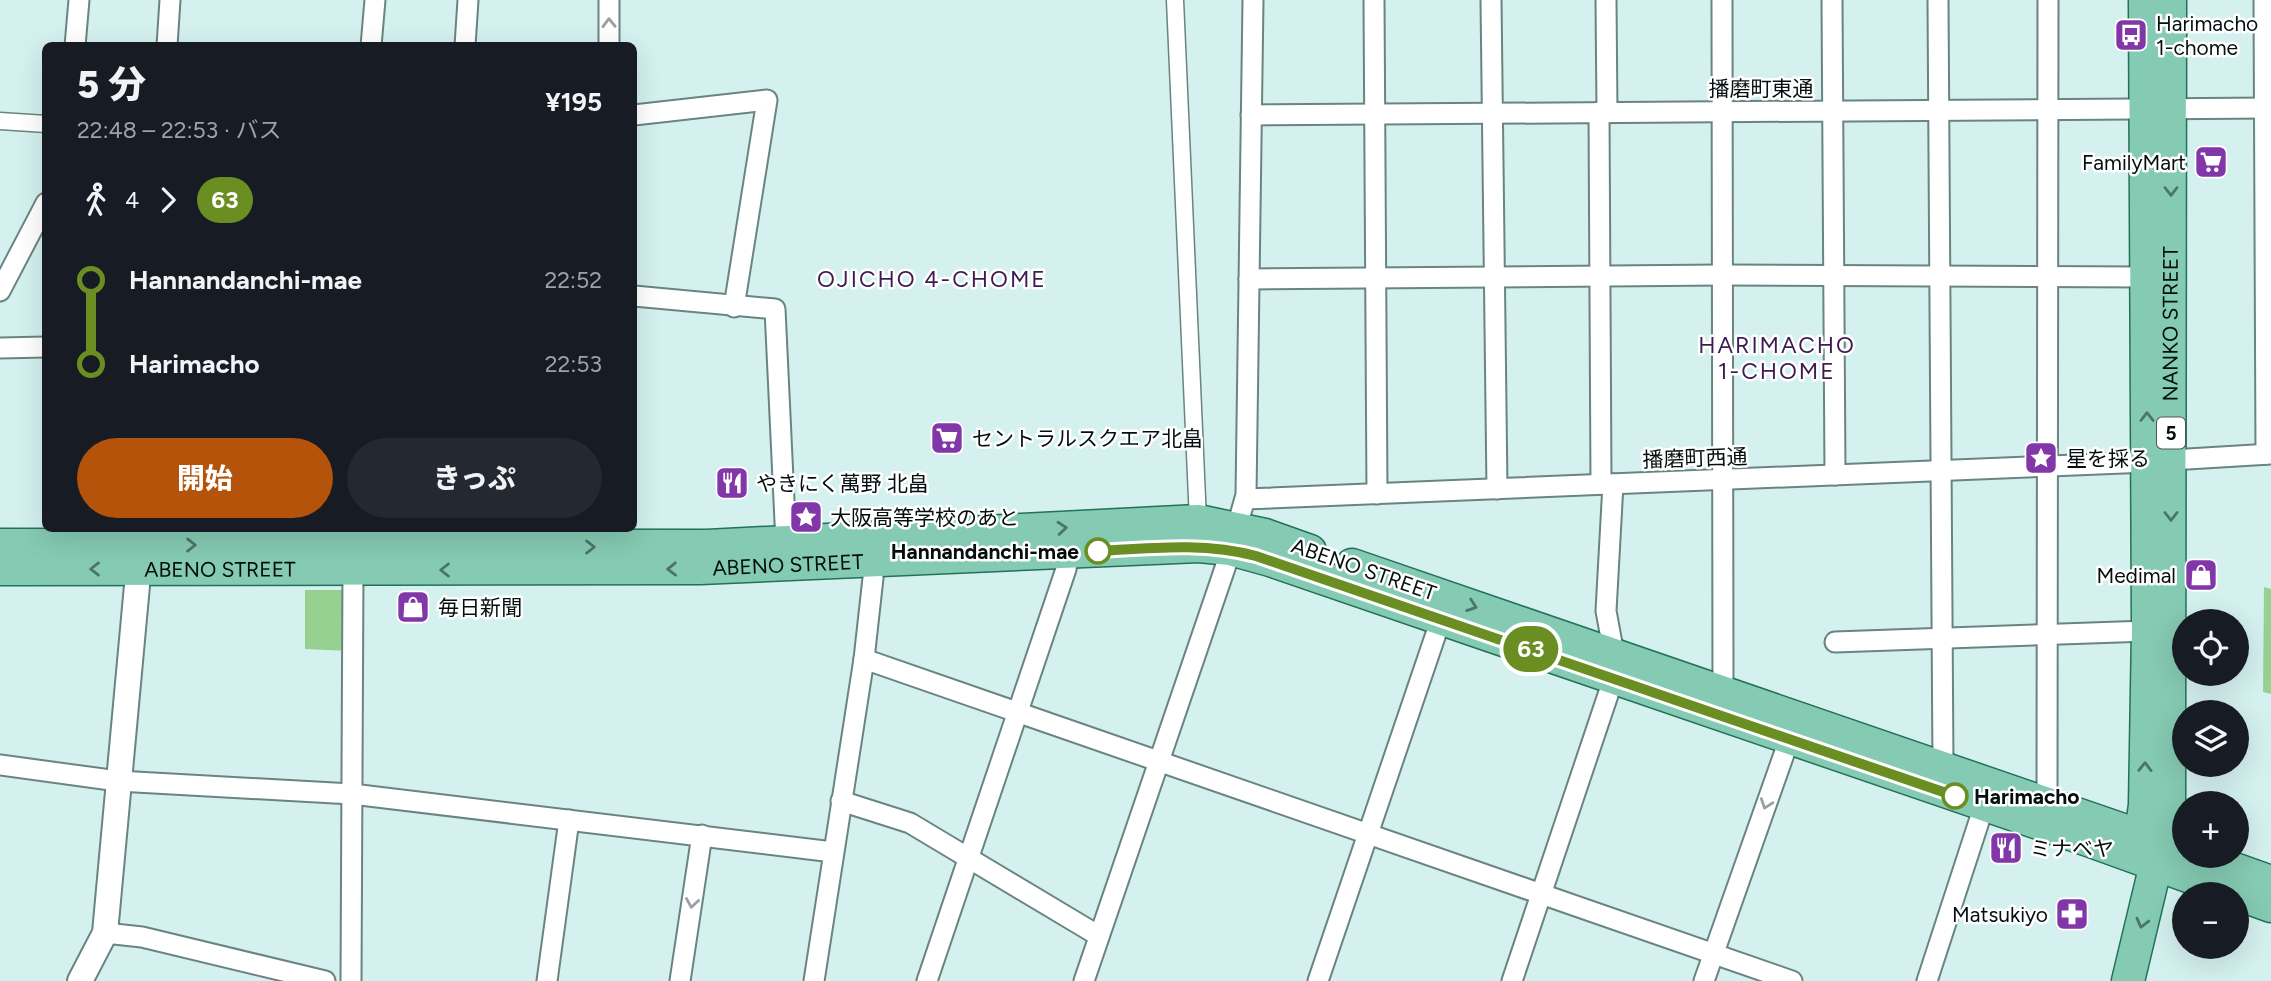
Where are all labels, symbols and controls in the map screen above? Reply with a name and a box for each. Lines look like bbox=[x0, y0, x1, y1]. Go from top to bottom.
place label: Harimacho 1-chome bbox=[2156, 11, 2258, 60]
bus stop icon: Harimacho 1-chome bbox=[2112, 16, 2150, 54]
one-way arrow bbox=[601, 17, 617, 28]
text: 5 分 bbox=[77, 62, 146, 108]
street label: 播磨町東通 bbox=[1709, 76, 1814, 101]
text: ¥195 bbox=[545, 86, 602, 118]
text: 22:48 – 22:53 · バス bbox=[77, 116, 281, 144]
supermarket icon: FamilyMart bbox=[2192, 143, 2230, 181]
place label: FamilyMart bbox=[2082, 150, 2186, 175]
icon: walk bbox=[77, 181, 115, 219]
icon: forward bbox=[149, 181, 187, 219]
text: 63 bbox=[211, 185, 239, 214]
text: 4 bbox=[125, 186, 139, 214]
one-way arrow bbox=[2163, 186, 2179, 196]
street label: NANKO STREET bbox=[2157, 246, 2182, 401]
text: Hannandanchi-mae bbox=[129, 264, 362, 296]
district label: OJICHO 4-CHOME bbox=[817, 265, 1047, 293]
text: 22:52 bbox=[544, 266, 602, 294]
district label: HARIMACHO 1-CHOME bbox=[1698, 331, 1856, 385]
text: Harimacho bbox=[129, 348, 260, 380]
text: 22:53 bbox=[545, 350, 602, 378]
one-way arrow bbox=[2139, 412, 2155, 422]
road number: 5 bbox=[2157, 418, 2185, 448]
supermarket icon: セントラルスクエア北畠 bbox=[928, 419, 966, 457]
place label: セントラルスクエア北畠 bbox=[972, 426, 1203, 451]
button: 開始 bbox=[77, 438, 333, 518]
button: きっぷ bbox=[347, 438, 602, 518]
place icon: 星を採る bbox=[2022, 439, 2060, 477]
street label: 播磨町西通 bbox=[1642, 444, 1748, 472]
place label: 星を採る bbox=[2066, 446, 2150, 471]
restaurant icon: やきにく萬野 北畠 bbox=[713, 464, 751, 502]
place label: やきにく萬野 北畠 bbox=[756, 471, 929, 496]
place icon: 大阪高等学校のあと bbox=[787, 498, 825, 536]
place label: 大阪高等学校のあと bbox=[830, 505, 1019, 530]
one-way arrow bbox=[2163, 511, 2179, 522]
one-way arrow bbox=[1057, 521, 1068, 536]
street label: ABENO STREET bbox=[1288, 533, 1440, 606]
one-way arrow bbox=[186, 537, 196, 553]
marker: Hannandanchi-mae bbox=[1085, 538, 1111, 564]
one-way arrow bbox=[585, 539, 595, 555]
place label: Hannandanchi-mae bbox=[891, 539, 1079, 564]
street label: ABENO STREET bbox=[712, 548, 864, 580]
street label: ABENO STREET bbox=[144, 556, 296, 581]
shop icon: Medimal bbox=[2182, 556, 2220, 594]
one-way arrow bbox=[89, 561, 100, 576]
one-way arrow bbox=[666, 561, 677, 577]
one-way arrow bbox=[439, 562, 449, 578]
place label: Medimal bbox=[2096, 563, 2176, 588]
shop icon: 毎日新聞 bbox=[394, 588, 432, 626]
place label: 毎日新聞 bbox=[438, 595, 522, 620]
one-way arrow bbox=[1465, 598, 1477, 612]
map controls bbox=[2172, 609, 2249, 959]
button: locate bbox=[2172, 609, 2249, 686]
line badge: 63 bbox=[1500, 626, 1562, 672]
text: 63 bbox=[1517, 634, 1545, 663]
button: layers bbox=[2172, 700, 2249, 777]
one-way arrow bbox=[2138, 762, 2153, 773]
marker: Harimacho bbox=[1942, 783, 1968, 809]
place label: Harimacho bbox=[1974, 784, 2080, 809]
button: + bbox=[2172, 791, 2249, 868]
one-way arrow bbox=[1761, 798, 1775, 810]
restaurant icon: ミナベヤ bbox=[1987, 829, 2025, 867]
place label: ミナベヤ bbox=[2030, 836, 2114, 861]
button: − bbox=[2172, 882, 2249, 959]
pharmacy icon: Matsukiyo bbox=[2053, 895, 2091, 933]
one-way arrow bbox=[684, 897, 699, 909]
place label: Matsukiyo bbox=[1952, 902, 2048, 927]
one-way arrow bbox=[2136, 917, 2151, 929]

